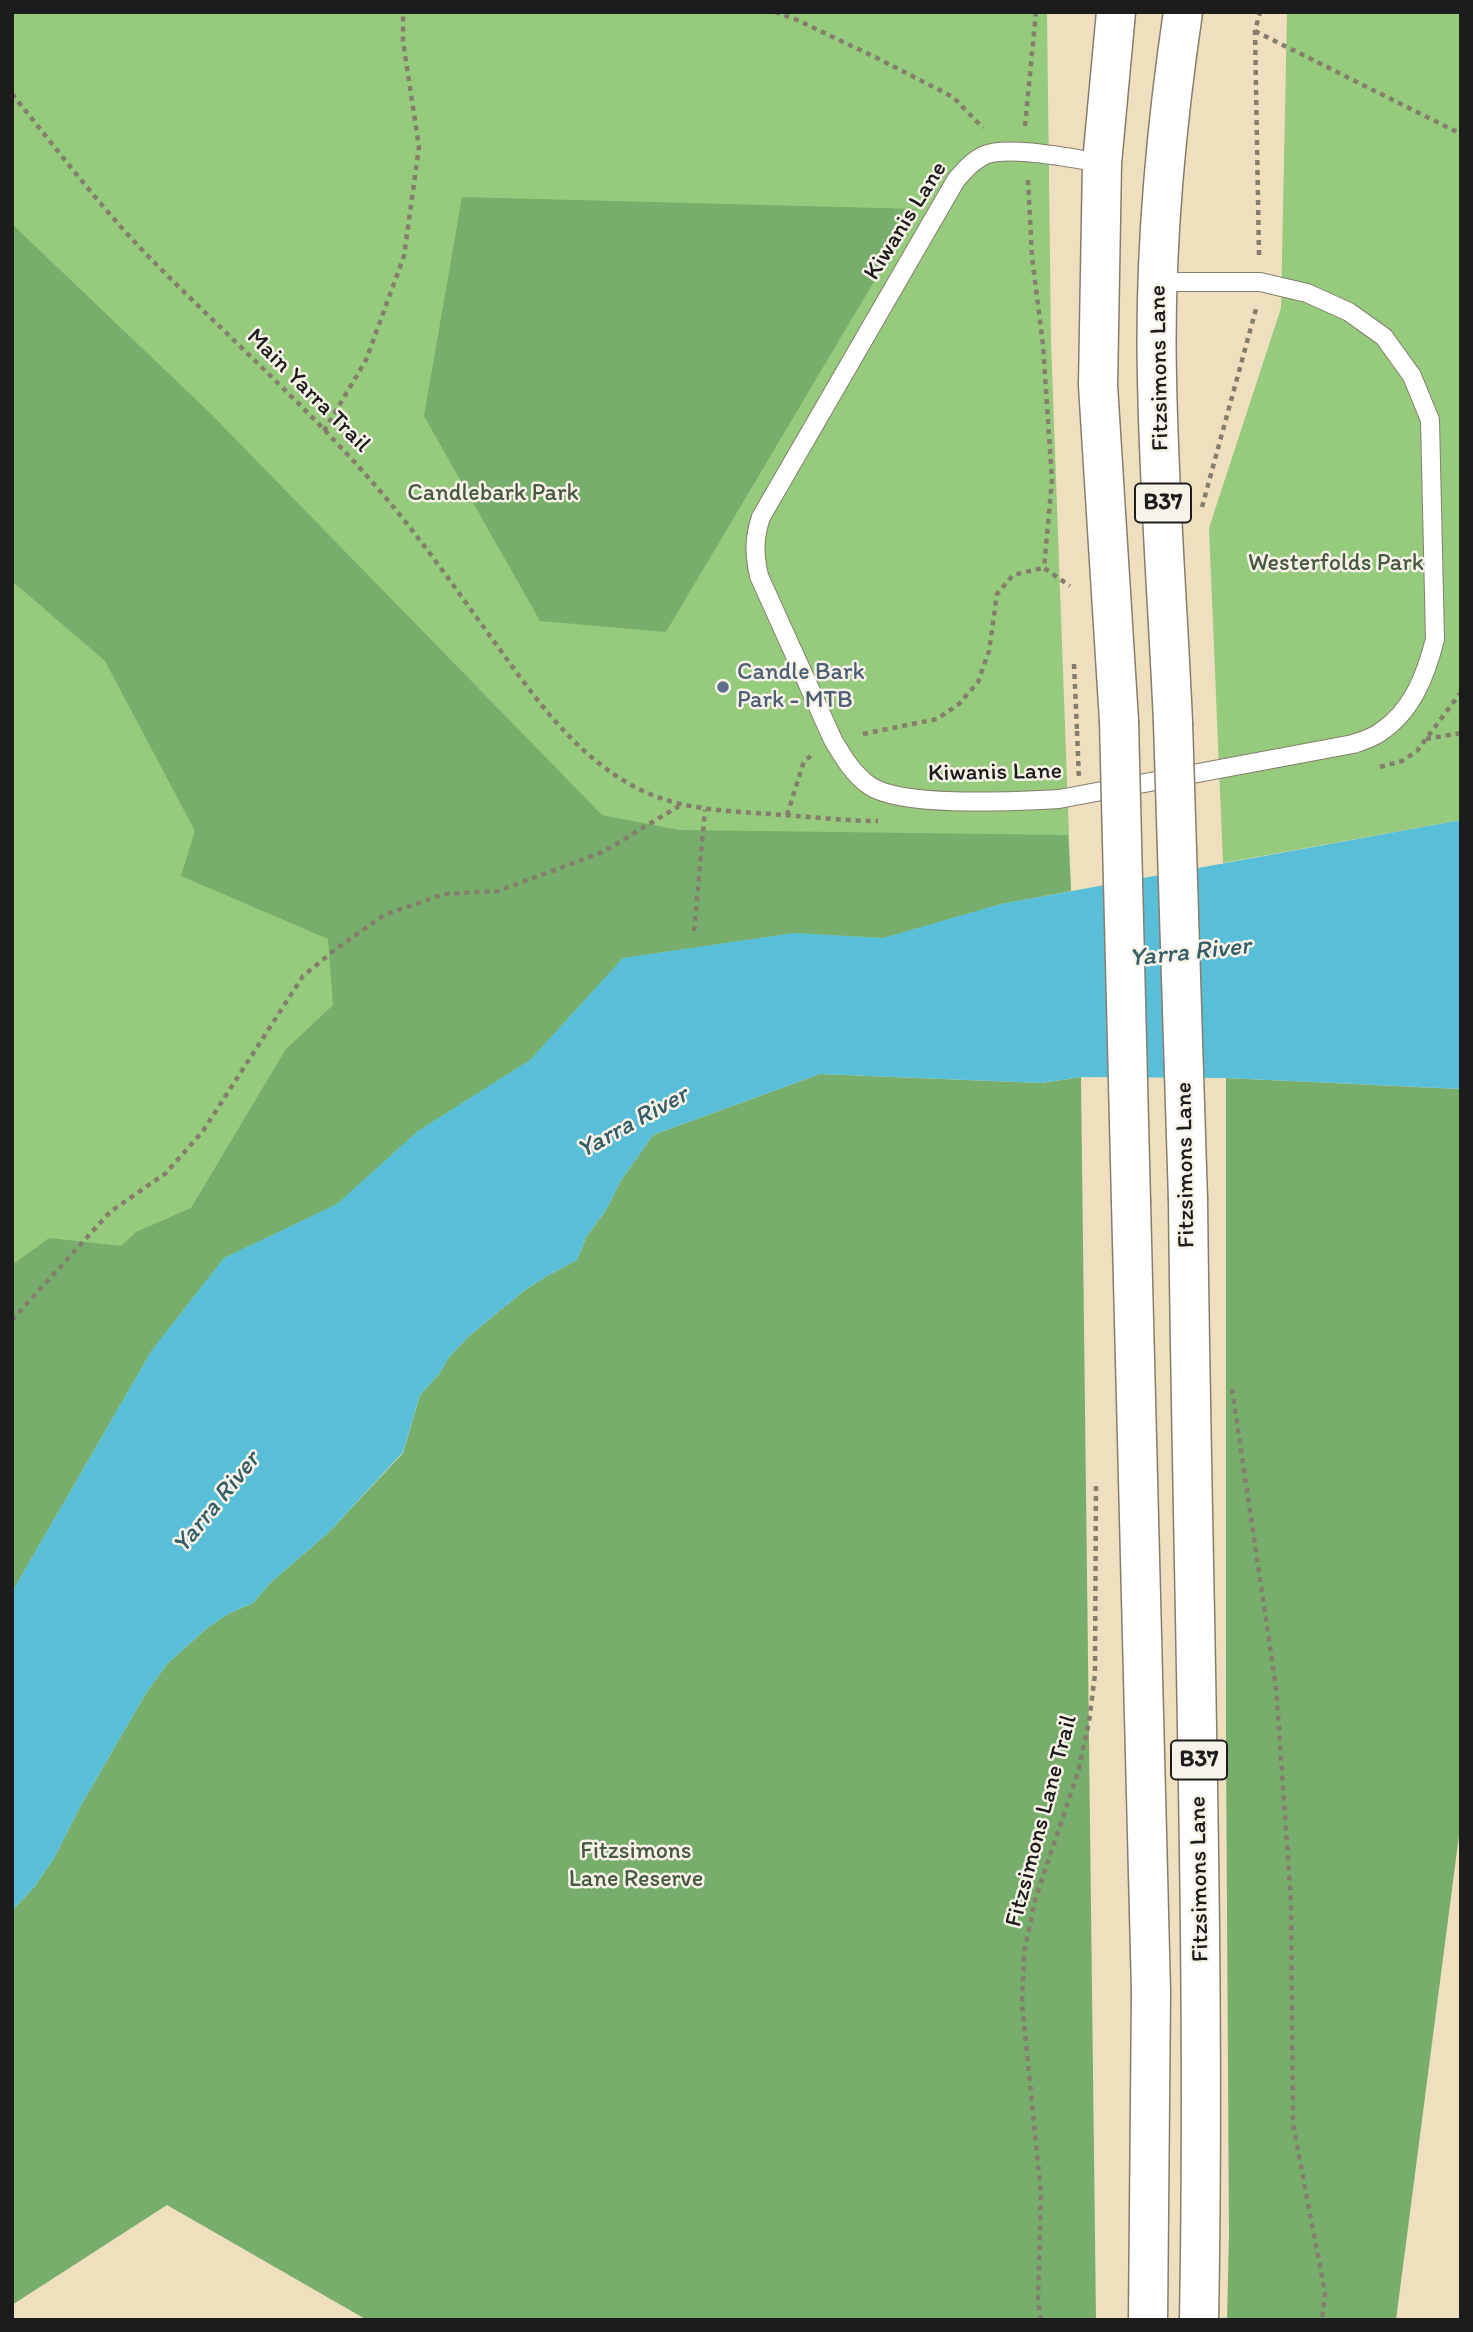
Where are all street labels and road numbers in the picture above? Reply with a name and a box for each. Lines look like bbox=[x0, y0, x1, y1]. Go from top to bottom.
street label: Kiwanis Lane bbox=[858, 156, 954, 286]
street label: Fitzsimons Lane bbox=[1144, 285, 1176, 451]
street label: Main Yarra Trail bbox=[240, 323, 376, 459]
road number: B37 bbox=[1135, 484, 1191, 523]
street label: Kiwanis Lane bbox=[928, 757, 1062, 789]
street label: Fitzsimons Lane bbox=[1170, 1082, 1202, 1248]
street label: Fitzsimons Lane Trail bbox=[1000, 1712, 1084, 1930]
road number: B37 bbox=[1171, 1740, 1227, 1779]
street label: Fitzsimons Lane bbox=[1184, 1796, 1216, 1962]

